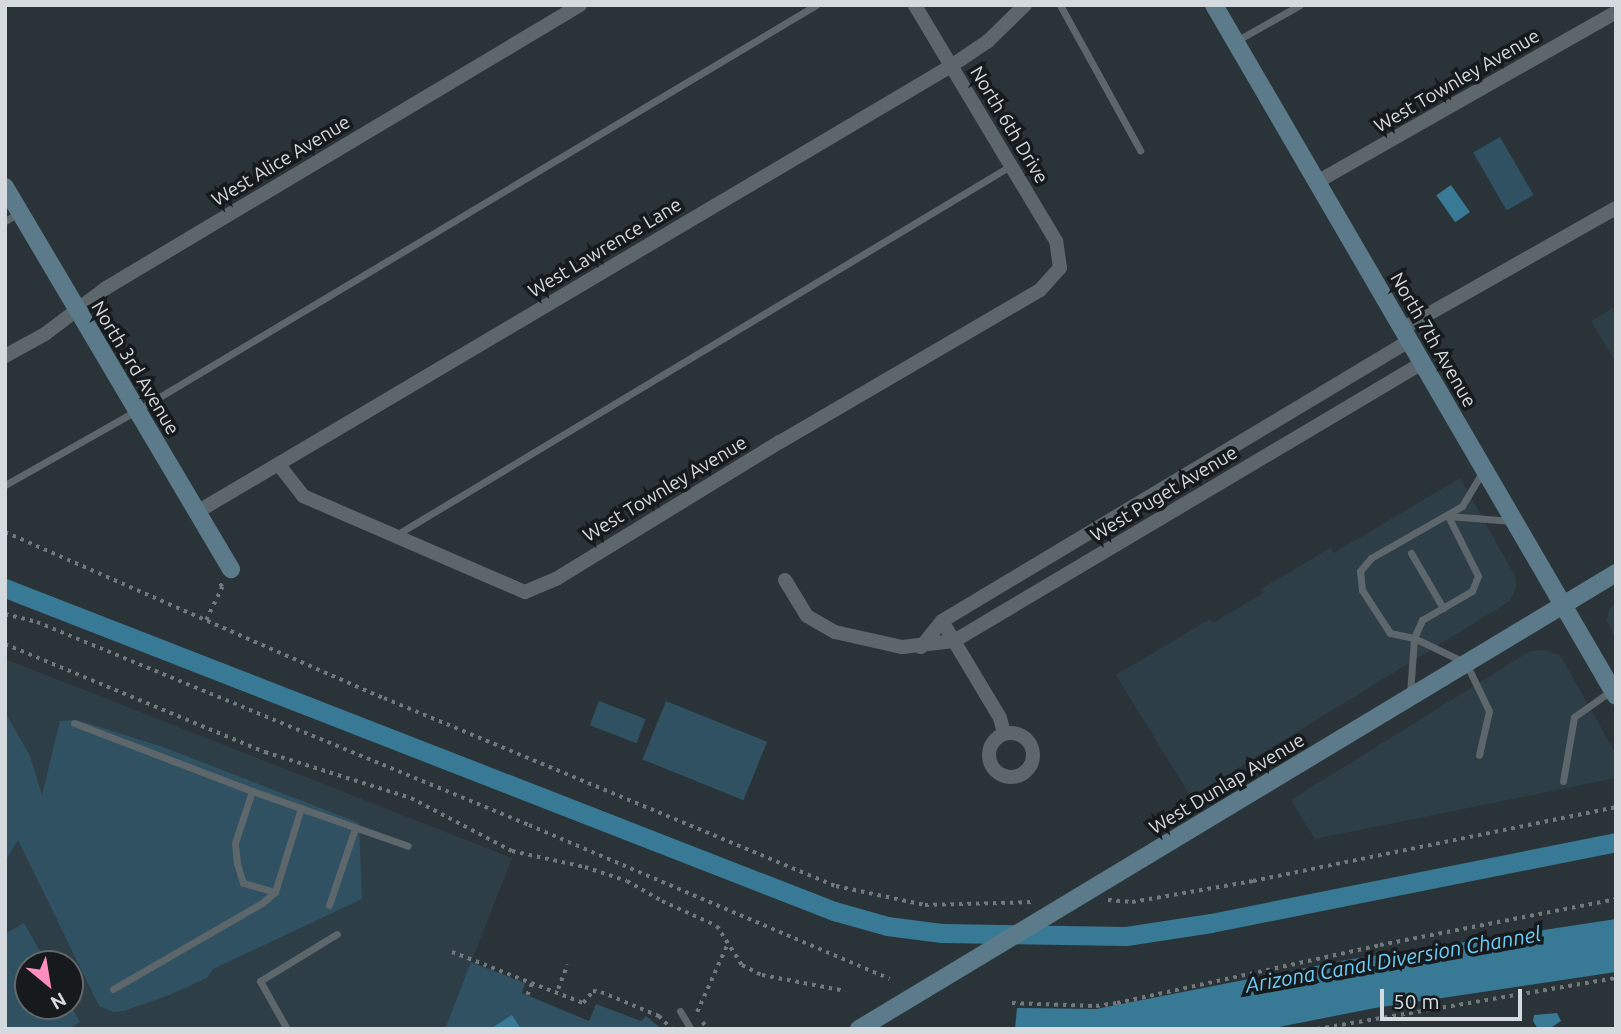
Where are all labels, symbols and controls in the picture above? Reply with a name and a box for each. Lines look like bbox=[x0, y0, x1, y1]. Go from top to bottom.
street label: West Townley Avenue bbox=[1370, 24, 1544, 138]
street label: North 6th Drive bbox=[965, 62, 1053, 188]
street label: West Alice Avenue bbox=[208, 111, 354, 211]
street label: West Lawrence Lane bbox=[524, 193, 686, 303]
street label: North 7th Avenue bbox=[1385, 269, 1481, 411]
street label: North 3rd Avenue bbox=[86, 297, 184, 439]
street label: West Townley Avenue bbox=[579, 431, 751, 547]
street label: West Puget Avenue bbox=[1086, 441, 1242, 547]
street label: West Dunlap Avenue bbox=[1145, 729, 1309, 839]
water label: Arizona Canal Diversion Channel bbox=[1243, 921, 1543, 997]
north arrow bbox=[14, 950, 84, 1020]
scale bar bbox=[1383, 974, 1525, 1018]
text: N bbox=[47, 988, 70, 1015]
text: 50 m bbox=[1393, 989, 1440, 1013]

